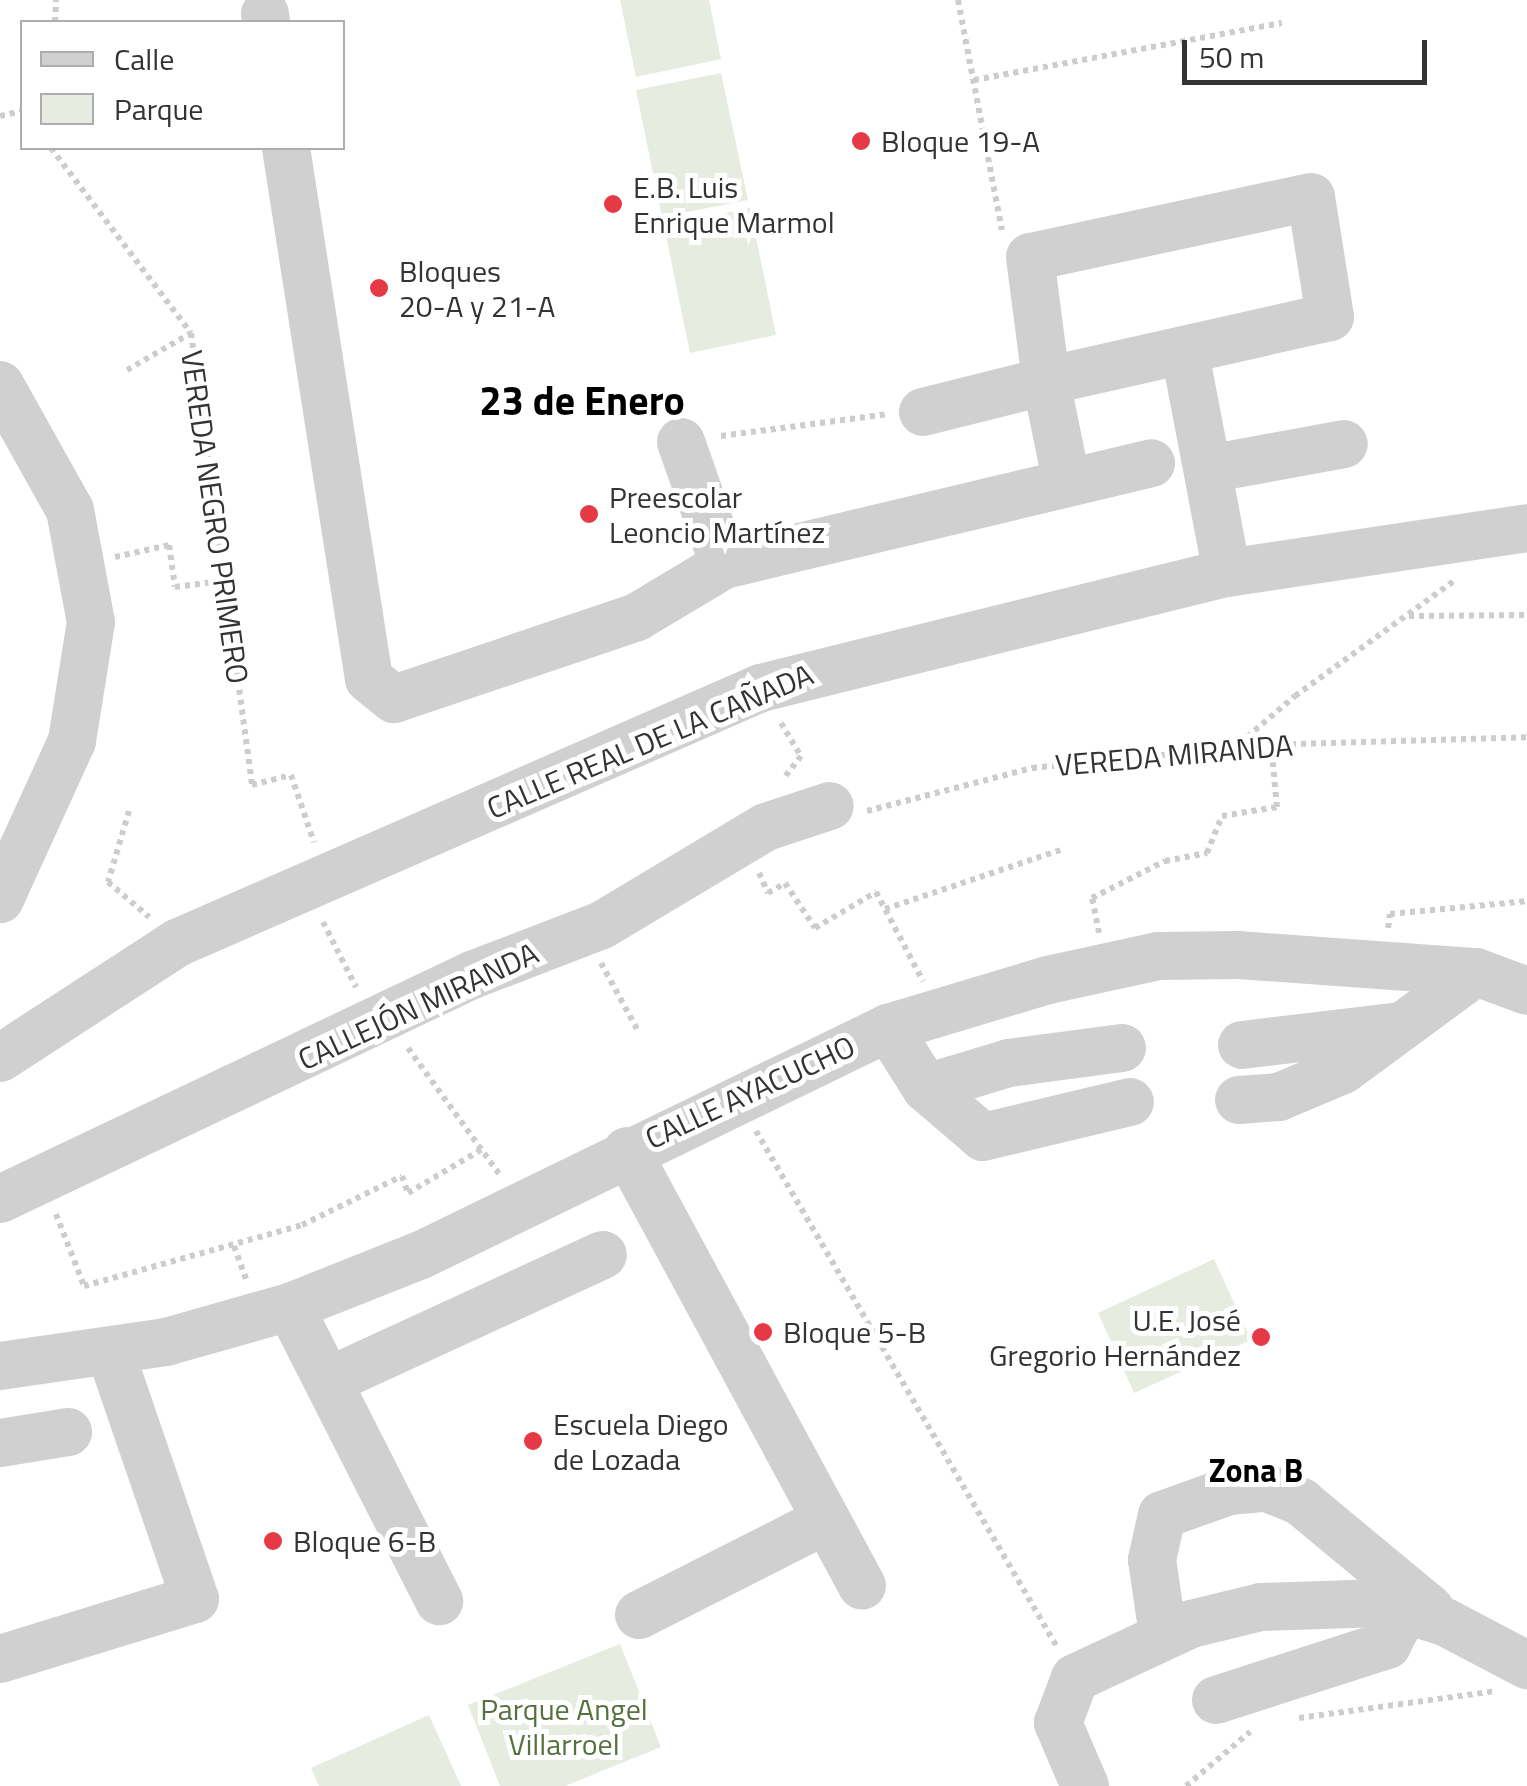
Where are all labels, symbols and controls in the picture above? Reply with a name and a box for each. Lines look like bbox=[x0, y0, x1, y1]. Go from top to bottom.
legend bbox=[20, 20, 345, 150]
scale bar bbox=[1187, 20, 1432, 82]
text: 50 m bbox=[1199, 34, 1264, 80]
text: Calle bbox=[114, 36, 174, 82]
text: Parque bbox=[114, 86, 204, 132]
place label: Bloque 19-A bbox=[881, 123, 1040, 159]
marker: Bloque 19-A bbox=[850, 130, 872, 152]
place label: E.B. Luis Enrique Marmol bbox=[633, 169, 835, 240]
marker: E.B. Luis Enrique Marmol bbox=[602, 193, 624, 215]
place label: Bloques 20-A y 21-A bbox=[399, 253, 555, 324]
marker: Bloques 20-A y 21-A bbox=[368, 277, 390, 299]
street label: VEREDA NEGRO PRIMERO bbox=[174, 348, 256, 686]
district label: 23 de Enero bbox=[479, 377, 685, 425]
place label: Preescolar Leoncio Martínez bbox=[609, 479, 825, 550]
marker: Preescolar Leoncio Martínez bbox=[578, 503, 600, 525]
street label: CALLE REAL DE LA CAÑADA bbox=[482, 656, 818, 826]
street label: VEREDA MIRANDA bbox=[1054, 727, 1294, 783]
street label: CALLEJÓN MIRANDA bbox=[292, 935, 544, 1077]
street label: CALLE AYACUCHO bbox=[640, 1028, 860, 1156]
place label: U.E. José Gregorio Hernández bbox=[989, 1302, 1241, 1372]
place label: Bloque 5-B bbox=[783, 1314, 926, 1350]
marker: Bloque 5-B bbox=[752, 1321, 774, 1343]
marker: U.E. José Gregorio Hernández bbox=[1250, 1326, 1272, 1348]
place label: Escuela Diego de Lozada bbox=[553, 1406, 729, 1476]
marker: Escuela Diego de Lozada bbox=[522, 1430, 544, 1452]
district label: Zona B bbox=[1209, 1451, 1303, 1489]
place label: Bloque 6-B bbox=[293, 1523, 436, 1559]
marker: Bloque 6-B bbox=[262, 1530, 284, 1552]
park label: Parque Angel Villarroel bbox=[480, 1691, 648, 1762]

